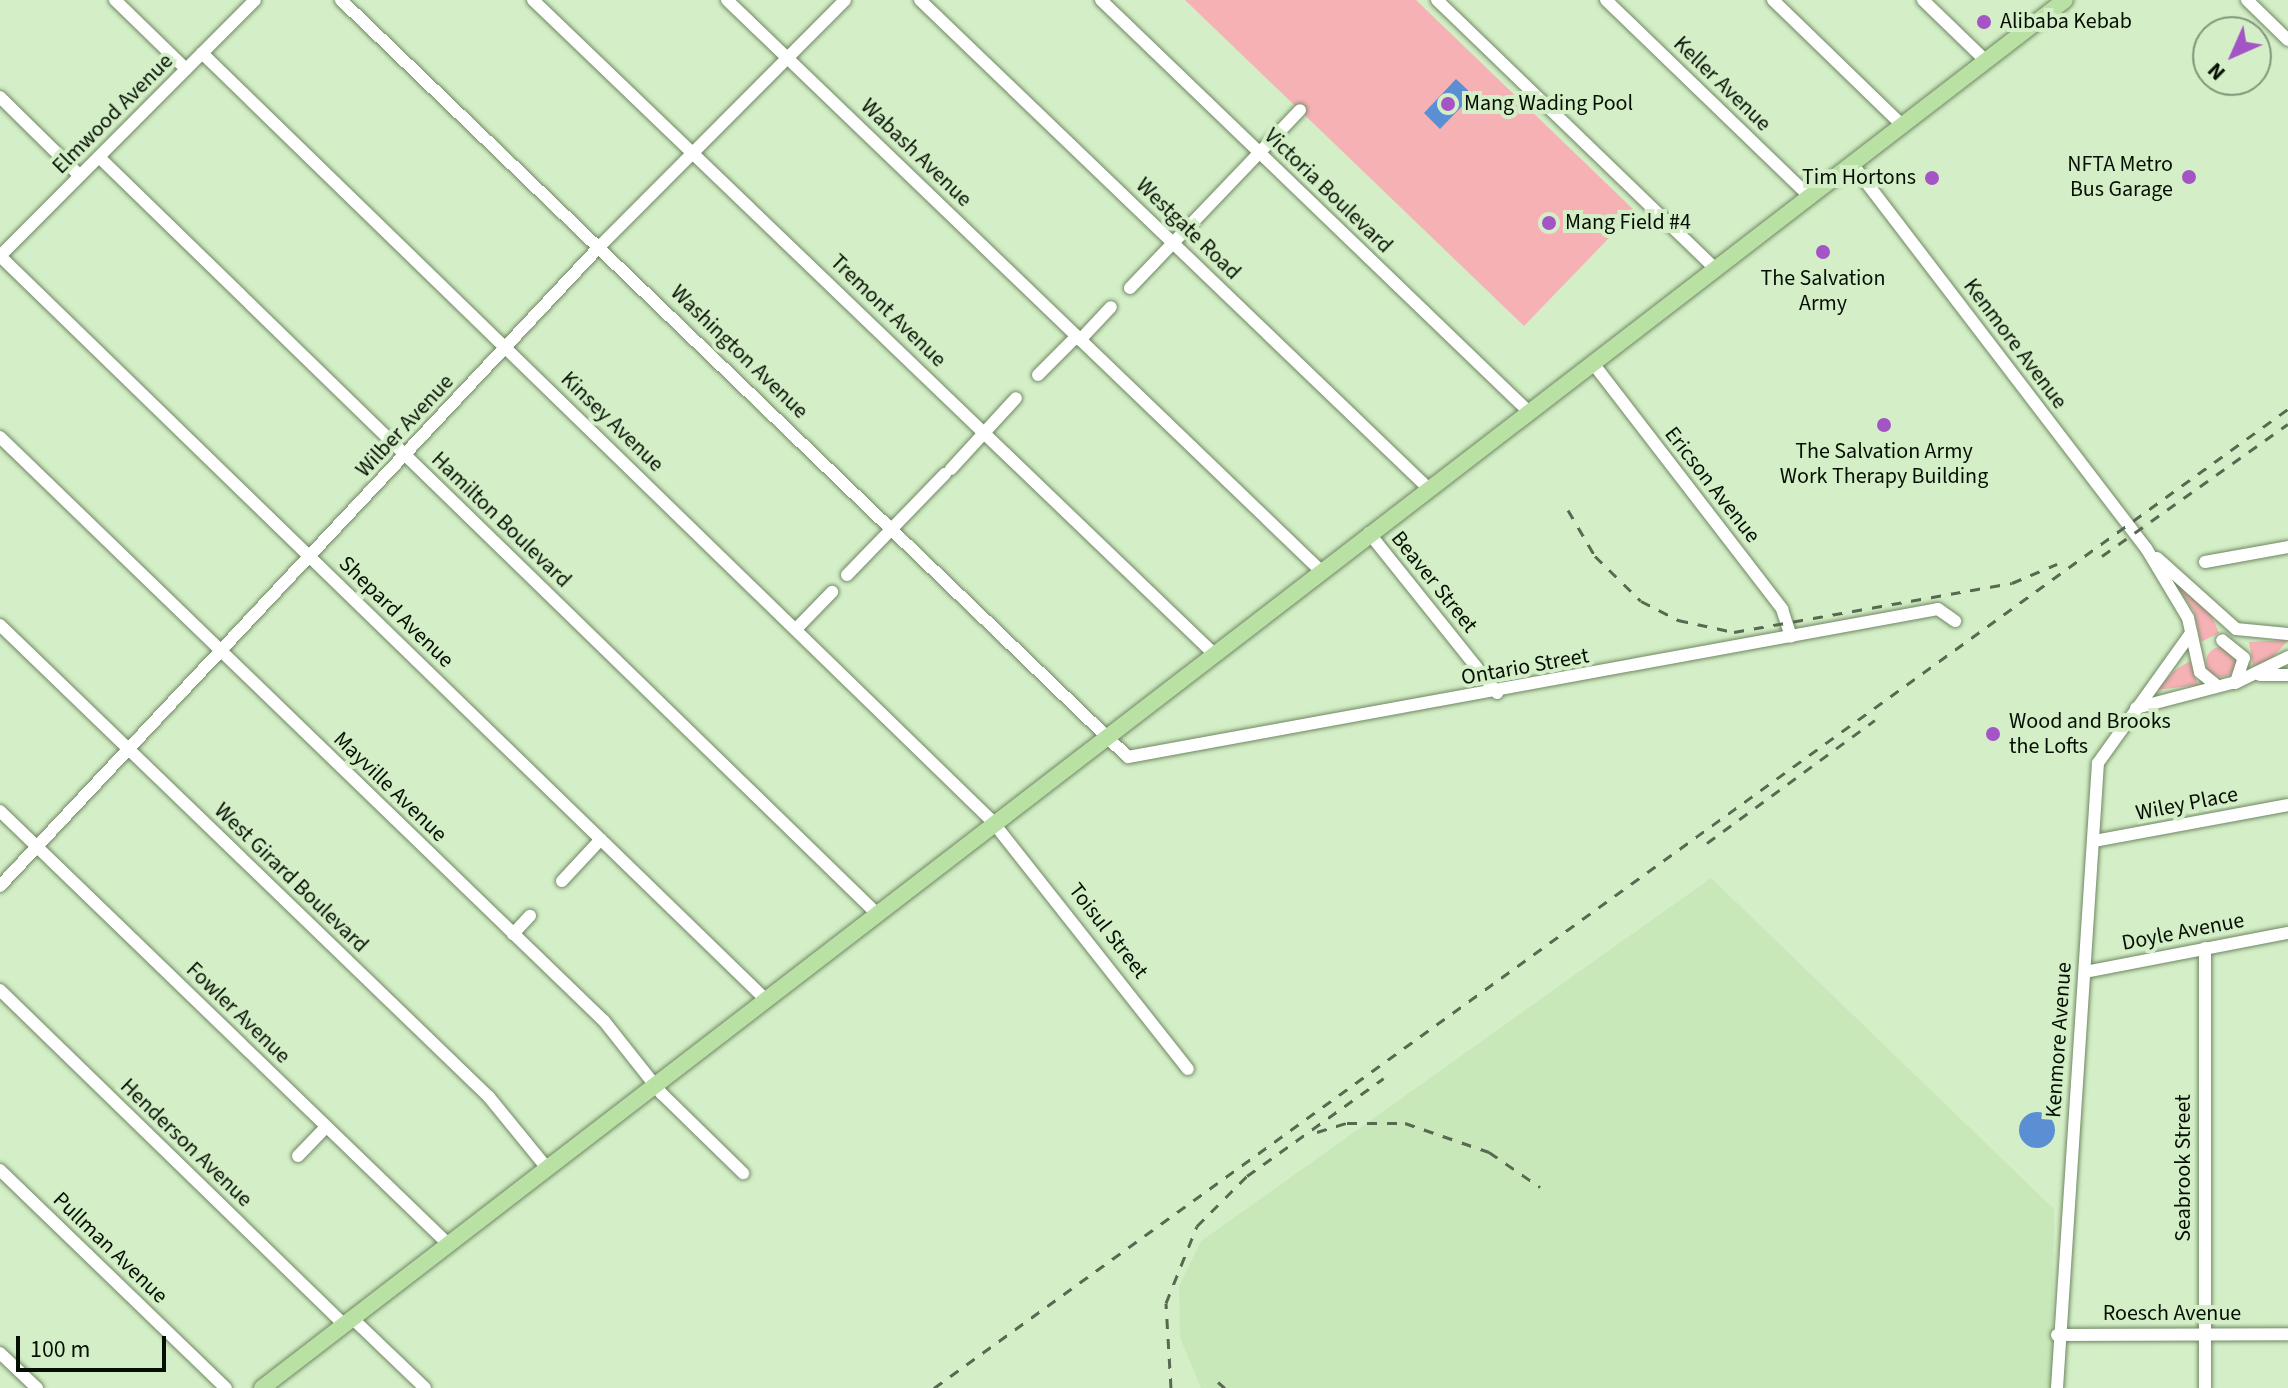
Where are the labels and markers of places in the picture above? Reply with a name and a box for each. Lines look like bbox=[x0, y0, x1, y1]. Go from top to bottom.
place label: Alibaba Kebab bbox=[2000, 9, 2132, 35]
marker: Alibaba Kebab bbox=[1975, 13, 1993, 31]
place label: Mang Wading Pool bbox=[1464, 91, 1633, 117]
marker: Mang Wading Pool bbox=[1439, 95, 1457, 113]
place label: NFTA Metro Bus Garage bbox=[2067, 151, 2173, 202]
place label: Tim Hortons bbox=[1802, 165, 1916, 191]
marker: NFTA Metro Bus Garage bbox=[2180, 168, 2198, 186]
marker: Tim Hortons bbox=[1923, 169, 1941, 187]
place label: Mang Field #4 bbox=[1565, 210, 1691, 236]
marker: Mang Field #4 bbox=[1540, 214, 1558, 232]
marker: The Salvation Army bbox=[1814, 243, 1832, 261]
place label: The Salvation Army bbox=[1761, 265, 1885, 316]
marker: The Salvation Army Work Therapy Building bbox=[1875, 416, 1893, 434]
place label: The Salvation Army Work Therapy Building bbox=[1780, 438, 1988, 490]
place label: Wood and Brooks the Lofts bbox=[2009, 708, 2171, 760]
marker: Wood and Brooks the Lofts bbox=[1984, 725, 2002, 743]

